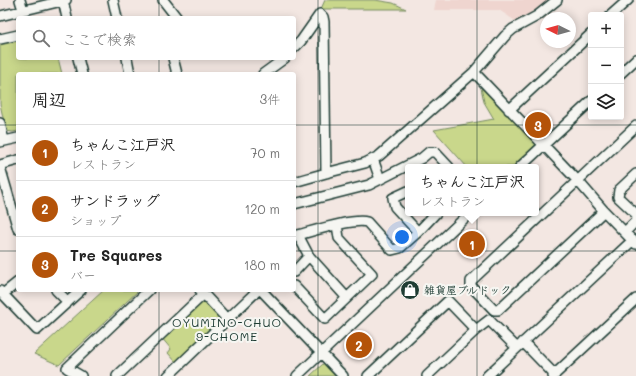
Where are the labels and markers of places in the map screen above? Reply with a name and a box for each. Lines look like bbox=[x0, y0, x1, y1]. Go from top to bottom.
pin: 3 bbox=[525, 110, 551, 140]
pin: 1 bbox=[459, 229, 485, 259]
shop icon: 雑貨屋ブルドック bbox=[399, 279, 421, 301]
place label: 雑貨屋ブルドック bbox=[424, 282, 511, 297]
pin: 2 bbox=[346, 330, 372, 360]

